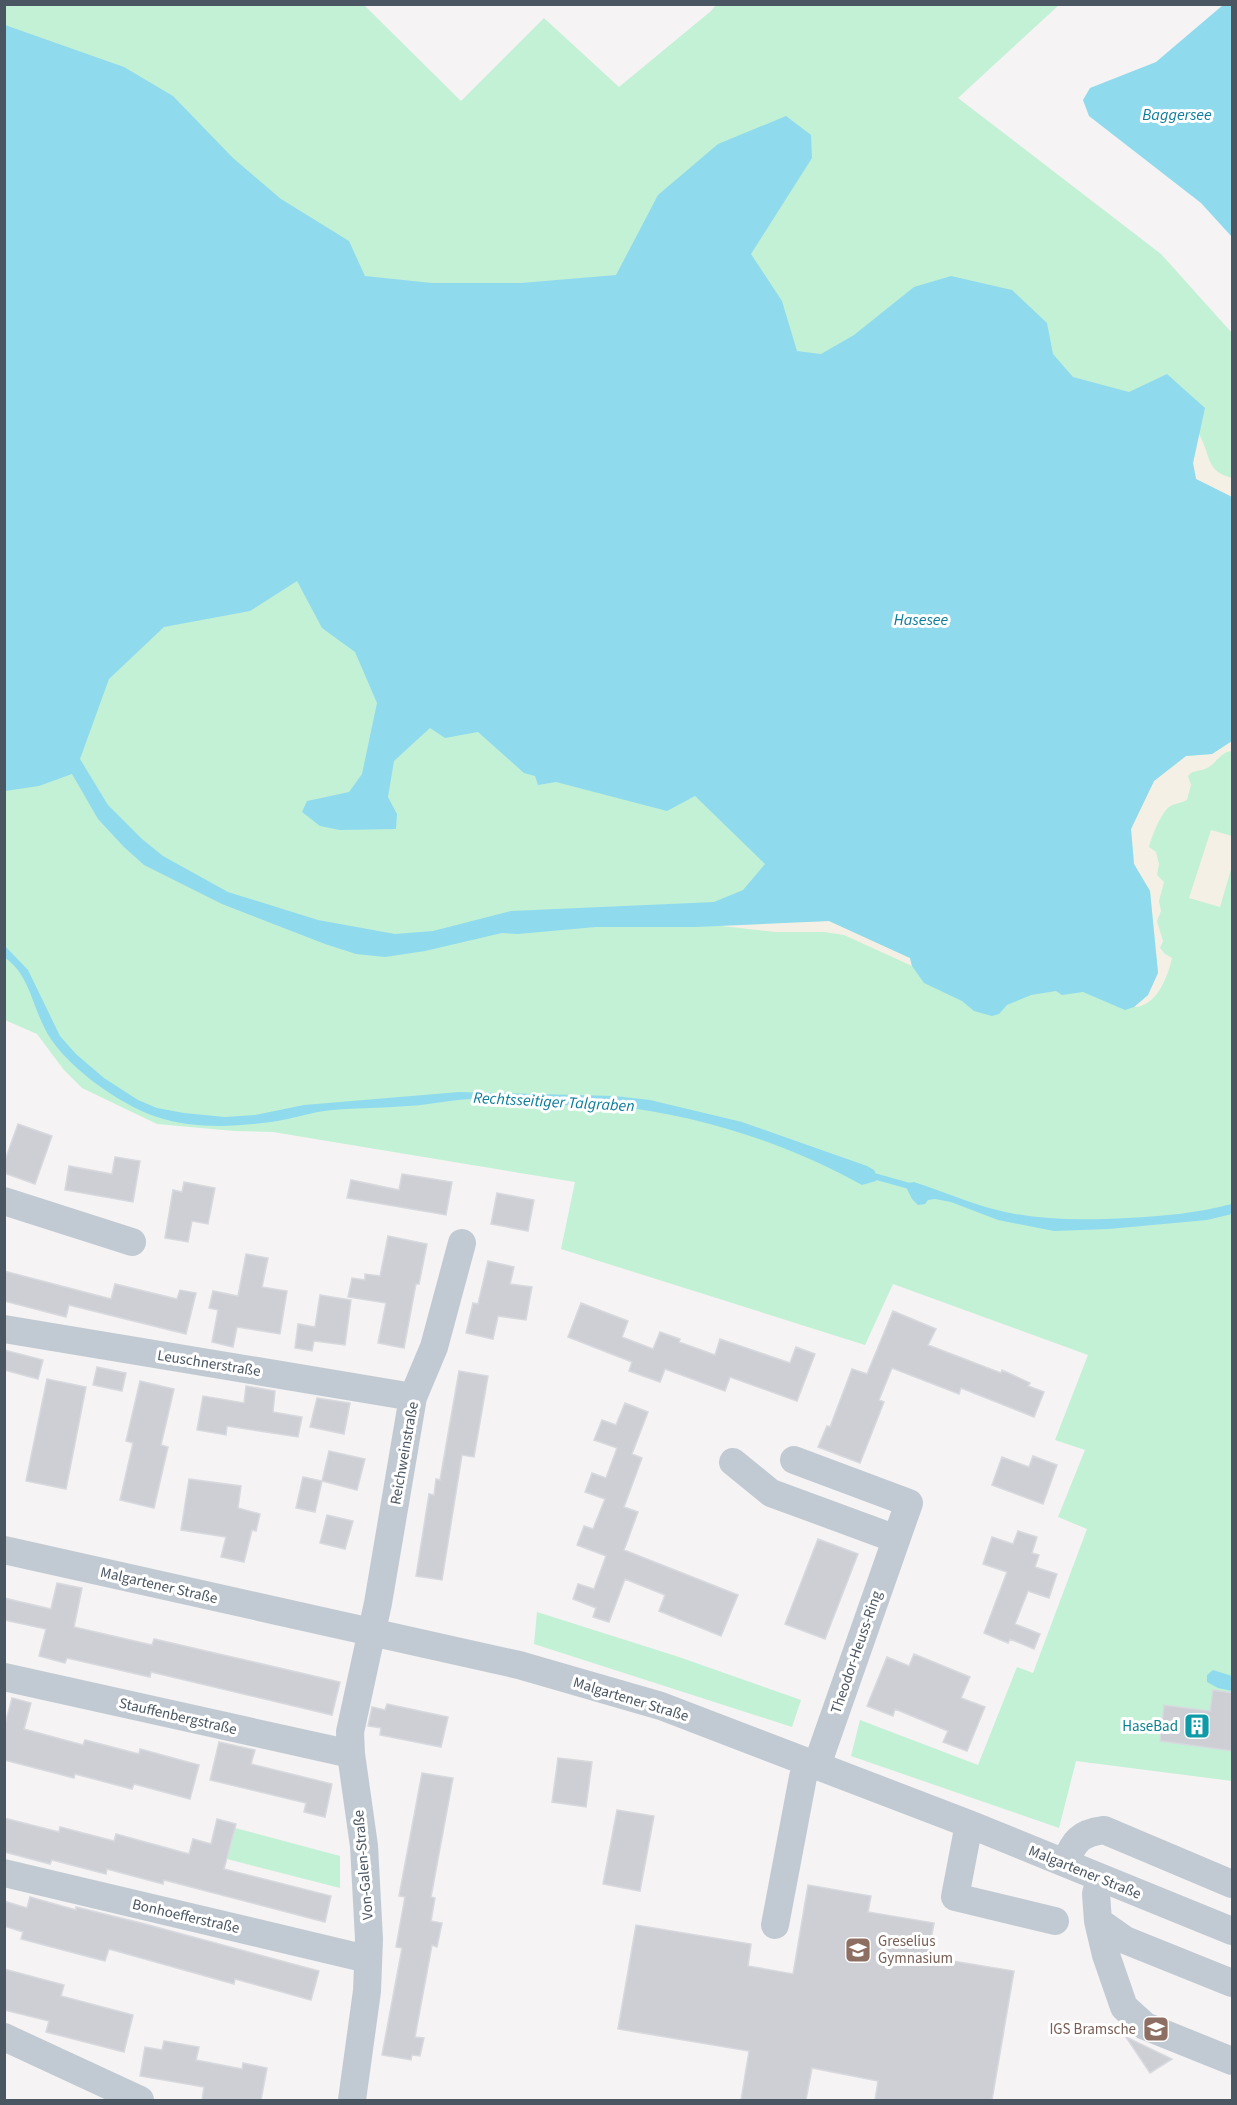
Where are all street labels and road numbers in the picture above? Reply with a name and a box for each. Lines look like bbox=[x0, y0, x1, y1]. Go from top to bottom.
street label: Leuschnerstraße bbox=[156, 1345, 262, 1382]
street label: Reichweinstraße bbox=[385, 1400, 424, 1506]
street label: Malgartener Straße bbox=[98, 1562, 220, 1609]
street label: Theodor-Heuss-Ring bbox=[826, 1588, 887, 1716]
street label: Malgartener Straße bbox=[571, 1672, 691, 1727]
street label: Stauffenbergstraße bbox=[117, 1693, 239, 1740]
street label: Von-Galen-Straße bbox=[348, 1809, 379, 1921]
street label: Malgartener Straße bbox=[1025, 1840, 1144, 1905]
street label: Bonhoefferstraße bbox=[130, 1894, 242, 1939]

